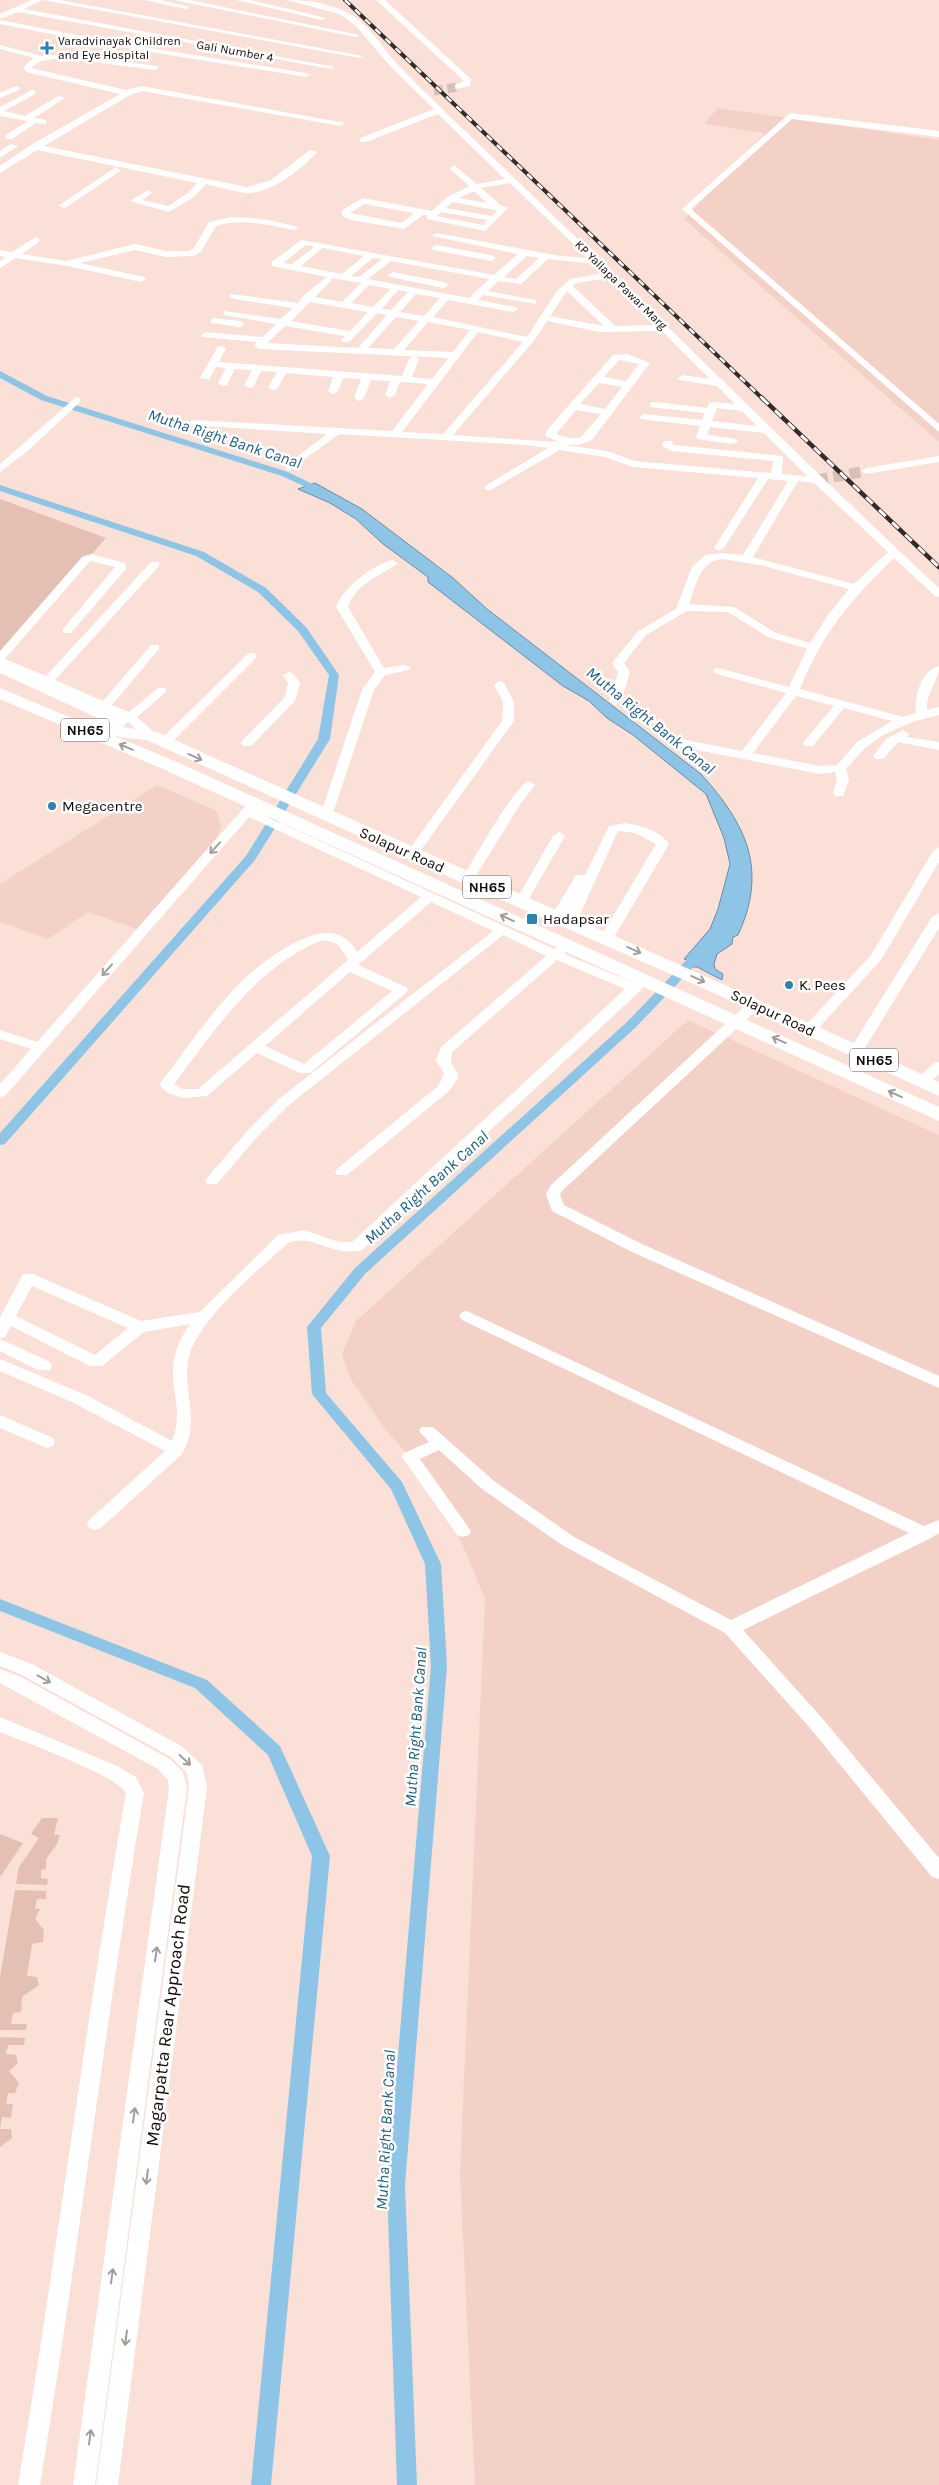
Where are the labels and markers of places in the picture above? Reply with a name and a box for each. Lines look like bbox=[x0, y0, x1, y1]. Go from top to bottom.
place label: Varadvinayak Children and Eye Hospital bbox=[58, 34, 181, 62]
marker: Varadvinayak Children and Eye Hospital bbox=[40, 41, 54, 55]
place label: Megacentre bbox=[62, 797, 142, 815]
marker: Megacentre bbox=[46, 800, 58, 812]
place label: Hadapsar bbox=[543, 910, 609, 928]
marker: Hadapsar bbox=[525, 912, 539, 926]
place label: K. Pees bbox=[799, 976, 846, 994]
marker: K. Pees bbox=[783, 979, 795, 991]

